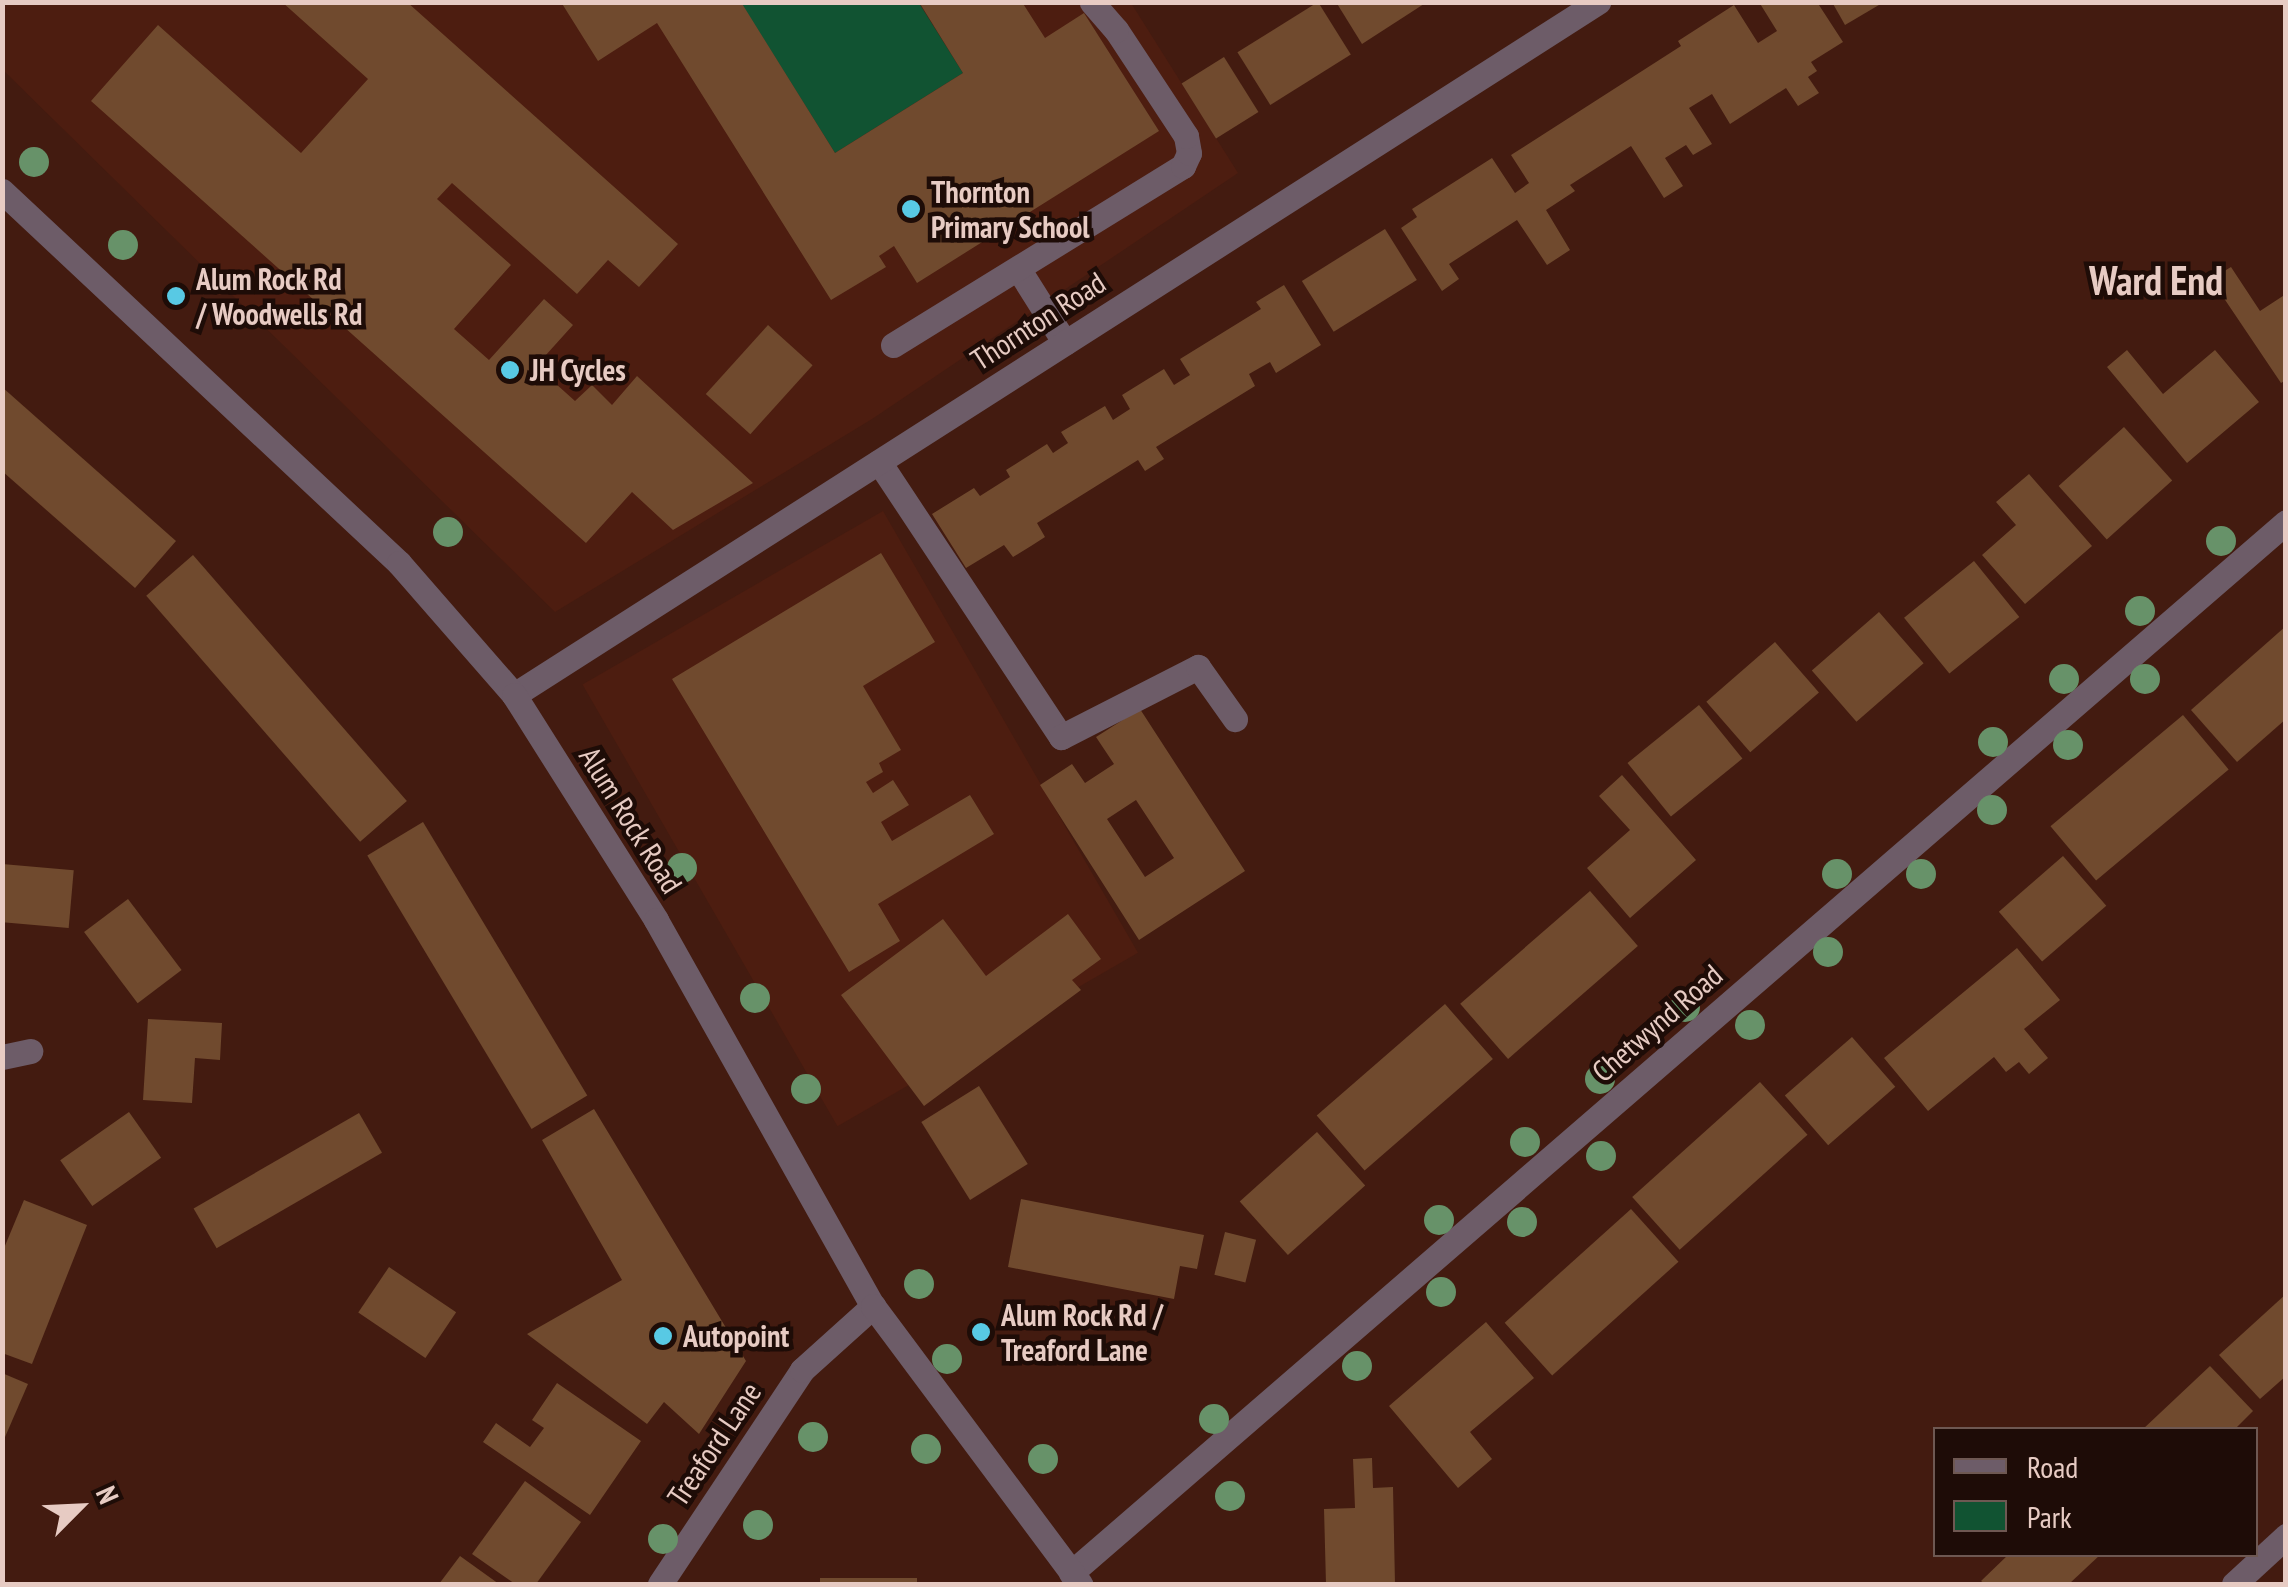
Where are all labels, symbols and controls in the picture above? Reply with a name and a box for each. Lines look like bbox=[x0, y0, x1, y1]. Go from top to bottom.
place label: Thornton Primary School bbox=[931, 174, 1091, 244]
marker: Thornton Primary School bbox=[900, 198, 922, 220]
district label: Ward End bbox=[2089, 256, 2223, 304]
place label: Alum Rock Rd / Woodwells Rd bbox=[196, 261, 363, 332]
street label: Thornton Road bbox=[964, 264, 1112, 378]
marker: Alum Rock Rd / Woodwells Rd bbox=[165, 285, 187, 307]
place label: JH Cycles bbox=[530, 352, 626, 388]
marker: JH Cycles bbox=[499, 359, 521, 381]
street label: Alum Rock Road bbox=[572, 740, 690, 900]
street label: Chetwynd Road bbox=[1585, 957, 1729, 1089]
place label: Alum Rock Rd / Treaford Lane bbox=[1001, 1297, 1164, 1368]
place label: Autopoint bbox=[683, 1318, 789, 1354]
marker: Alum Rock Rd / Treaford Lane bbox=[970, 1321, 992, 1343]
marker: Autopoint bbox=[652, 1325, 674, 1347]
street label: Treaford Lane bbox=[660, 1375, 768, 1513]
legend bbox=[1933, 1427, 2258, 1557]
text: Road bbox=[2027, 1447, 2078, 1486]
north arrow bbox=[30, 1457, 130, 1557]
text: N bbox=[88, 1480, 128, 1509]
text: Park bbox=[2027, 1497, 2072, 1536]

